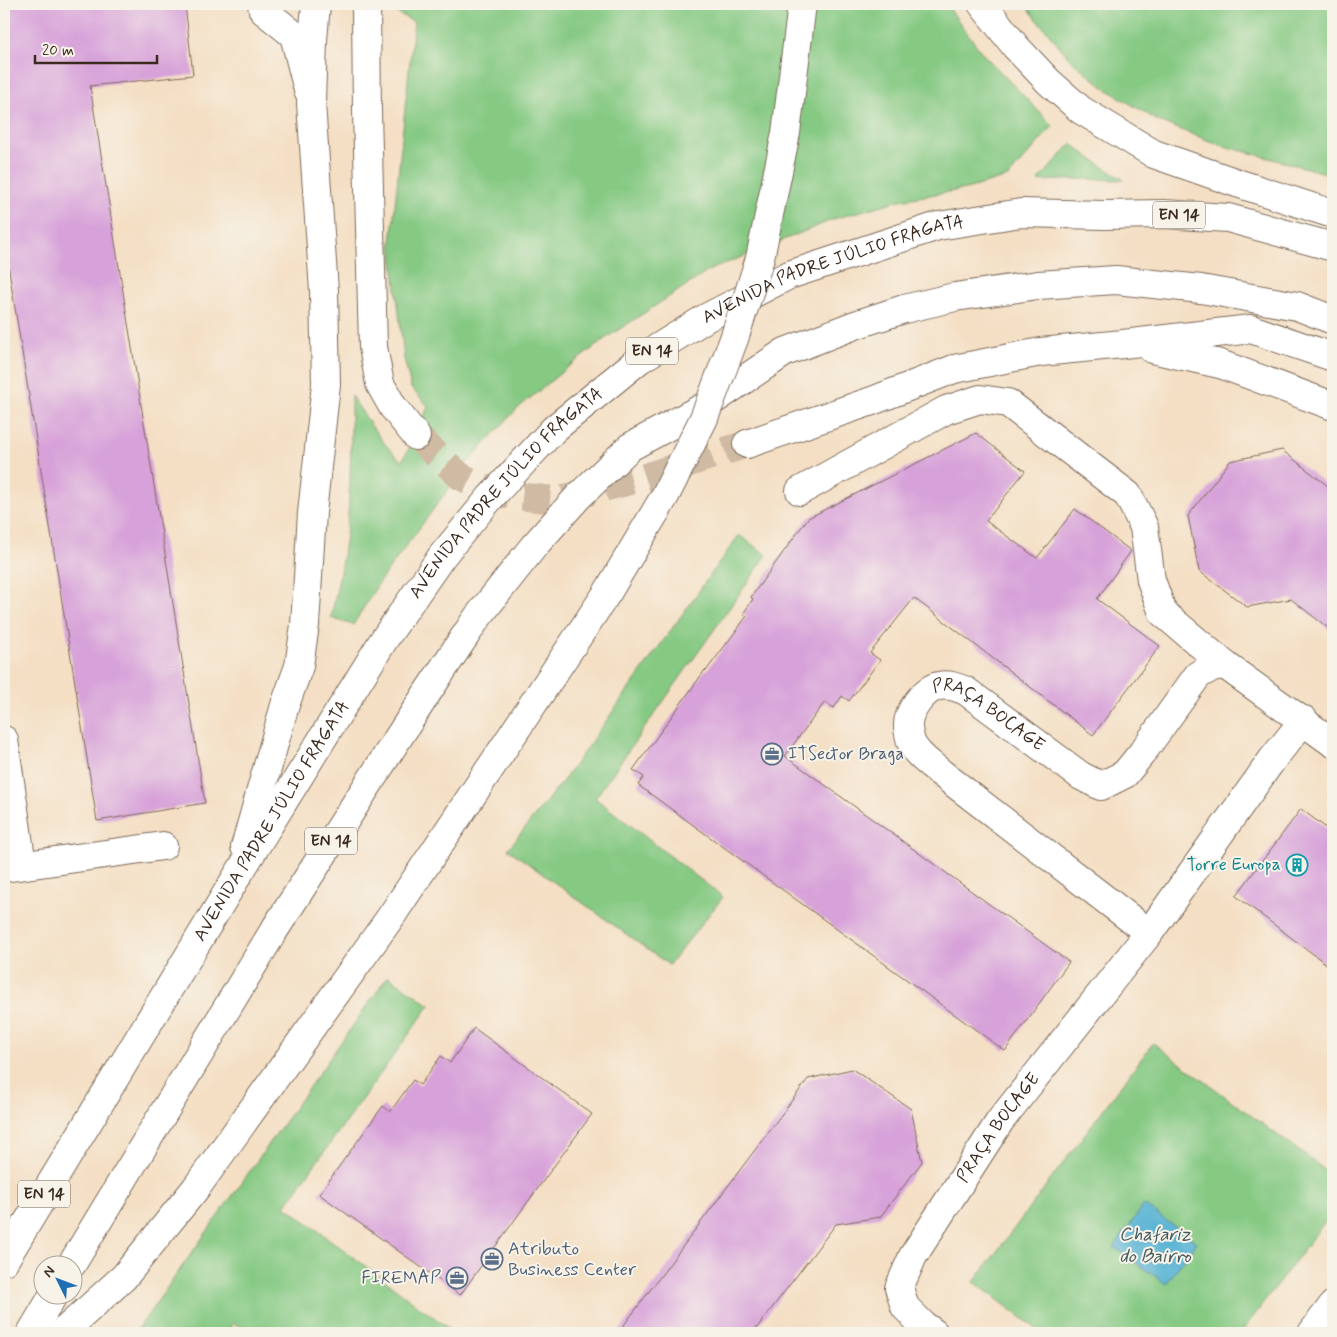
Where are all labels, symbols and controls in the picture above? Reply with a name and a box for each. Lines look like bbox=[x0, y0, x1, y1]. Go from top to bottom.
scale bar bbox=[35, 32, 158, 64]
text: 20 m bbox=[42, 41, 74, 61]
road number: EN 14 bbox=[1153, 202, 1205, 228]
street label: AVENIDA PADRE JÚLIO FRAGATA bbox=[698, 210, 966, 330]
road number: EN 14 bbox=[626, 338, 678, 364]
street label: AVENIDA PADRE JÚLIO FRAGATA bbox=[404, 382, 608, 604]
street label: PRAÇA BOCAGE bbox=[930, 673, 1049, 757]
street label: AVENIDA PADRE JÚLIO FRAGATA bbox=[188, 696, 355, 946]
office icon: ITSector Braga bbox=[760, 742, 784, 766]
place label: ITSector Braga bbox=[788, 742, 904, 766]
road number: EN 14 bbox=[305, 828, 357, 854]
place label: Torre Europa bbox=[1186, 853, 1281, 877]
building icon: Torre Europa bbox=[1285, 853, 1309, 877]
street label: PRAÇA BOCAGE bbox=[951, 1068, 1046, 1187]
road number: EN 14 bbox=[18, 1180, 70, 1208]
water label: Chafariz do Bairro bbox=[1119, 1222, 1192, 1269]
place label: Atributo Business Center bbox=[508, 1237, 637, 1282]
office icon: Atributo Business Center bbox=[480, 1247, 504, 1271]
north arrow bbox=[32, 1254, 82, 1304]
text: N bbox=[39, 1262, 59, 1281]
place label: FIREMAP bbox=[361, 1266, 441, 1290]
office icon: FIREMAP bbox=[445, 1266, 469, 1290]

